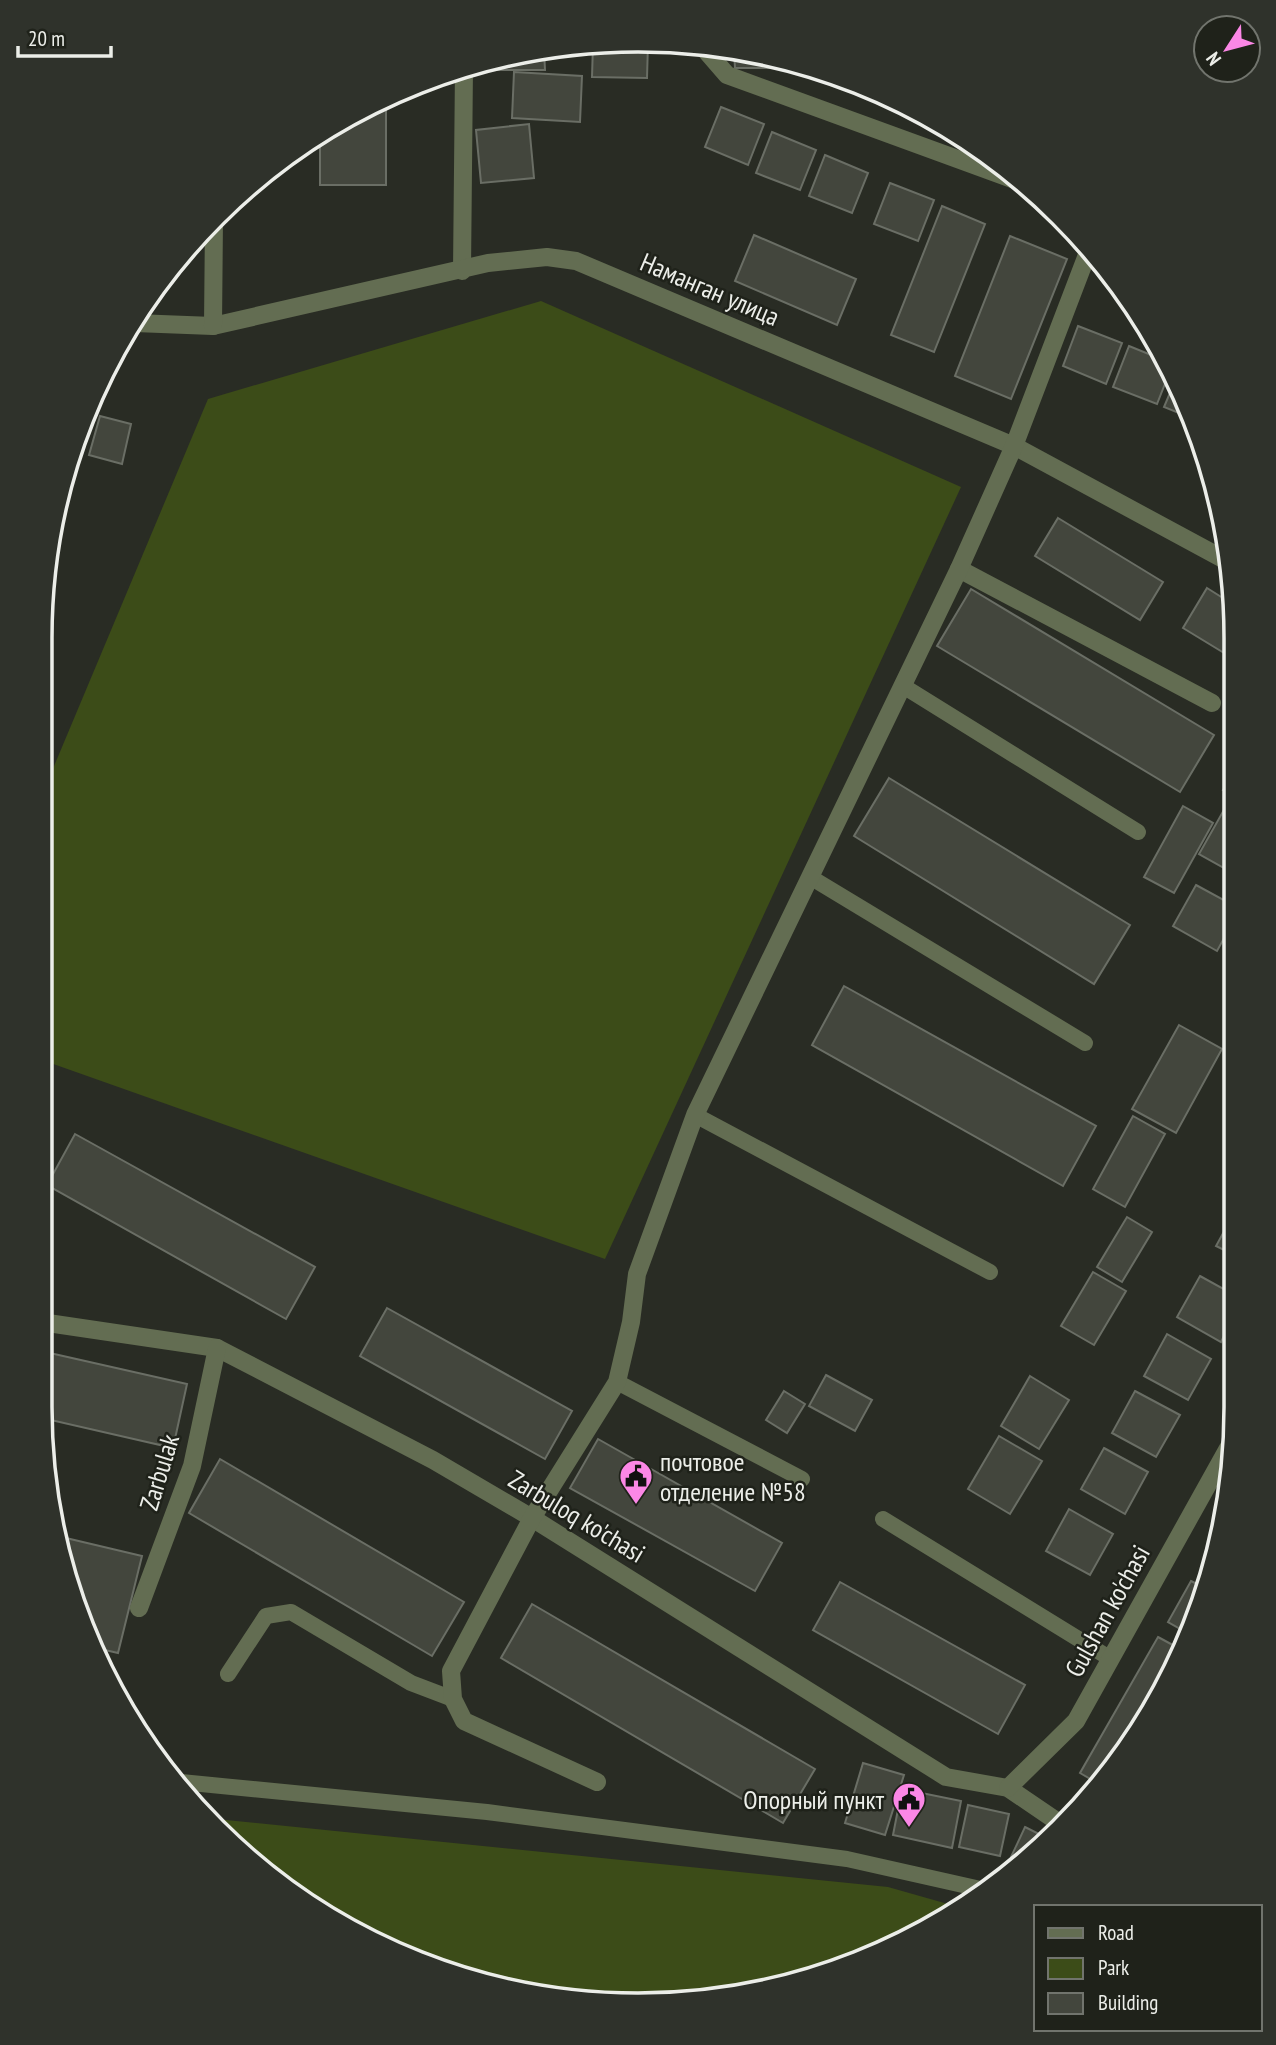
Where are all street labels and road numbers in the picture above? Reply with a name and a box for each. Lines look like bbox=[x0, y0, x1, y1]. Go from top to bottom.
street label: Наманган улица bbox=[636, 245, 784, 333]
street label: Zarbulak bbox=[132, 1430, 186, 1514]
street label: Zarbuloq ko'chasi bbox=[503, 1462, 651, 1570]
street label: Gulshan ko'chasi bbox=[1057, 1539, 1157, 1683]

